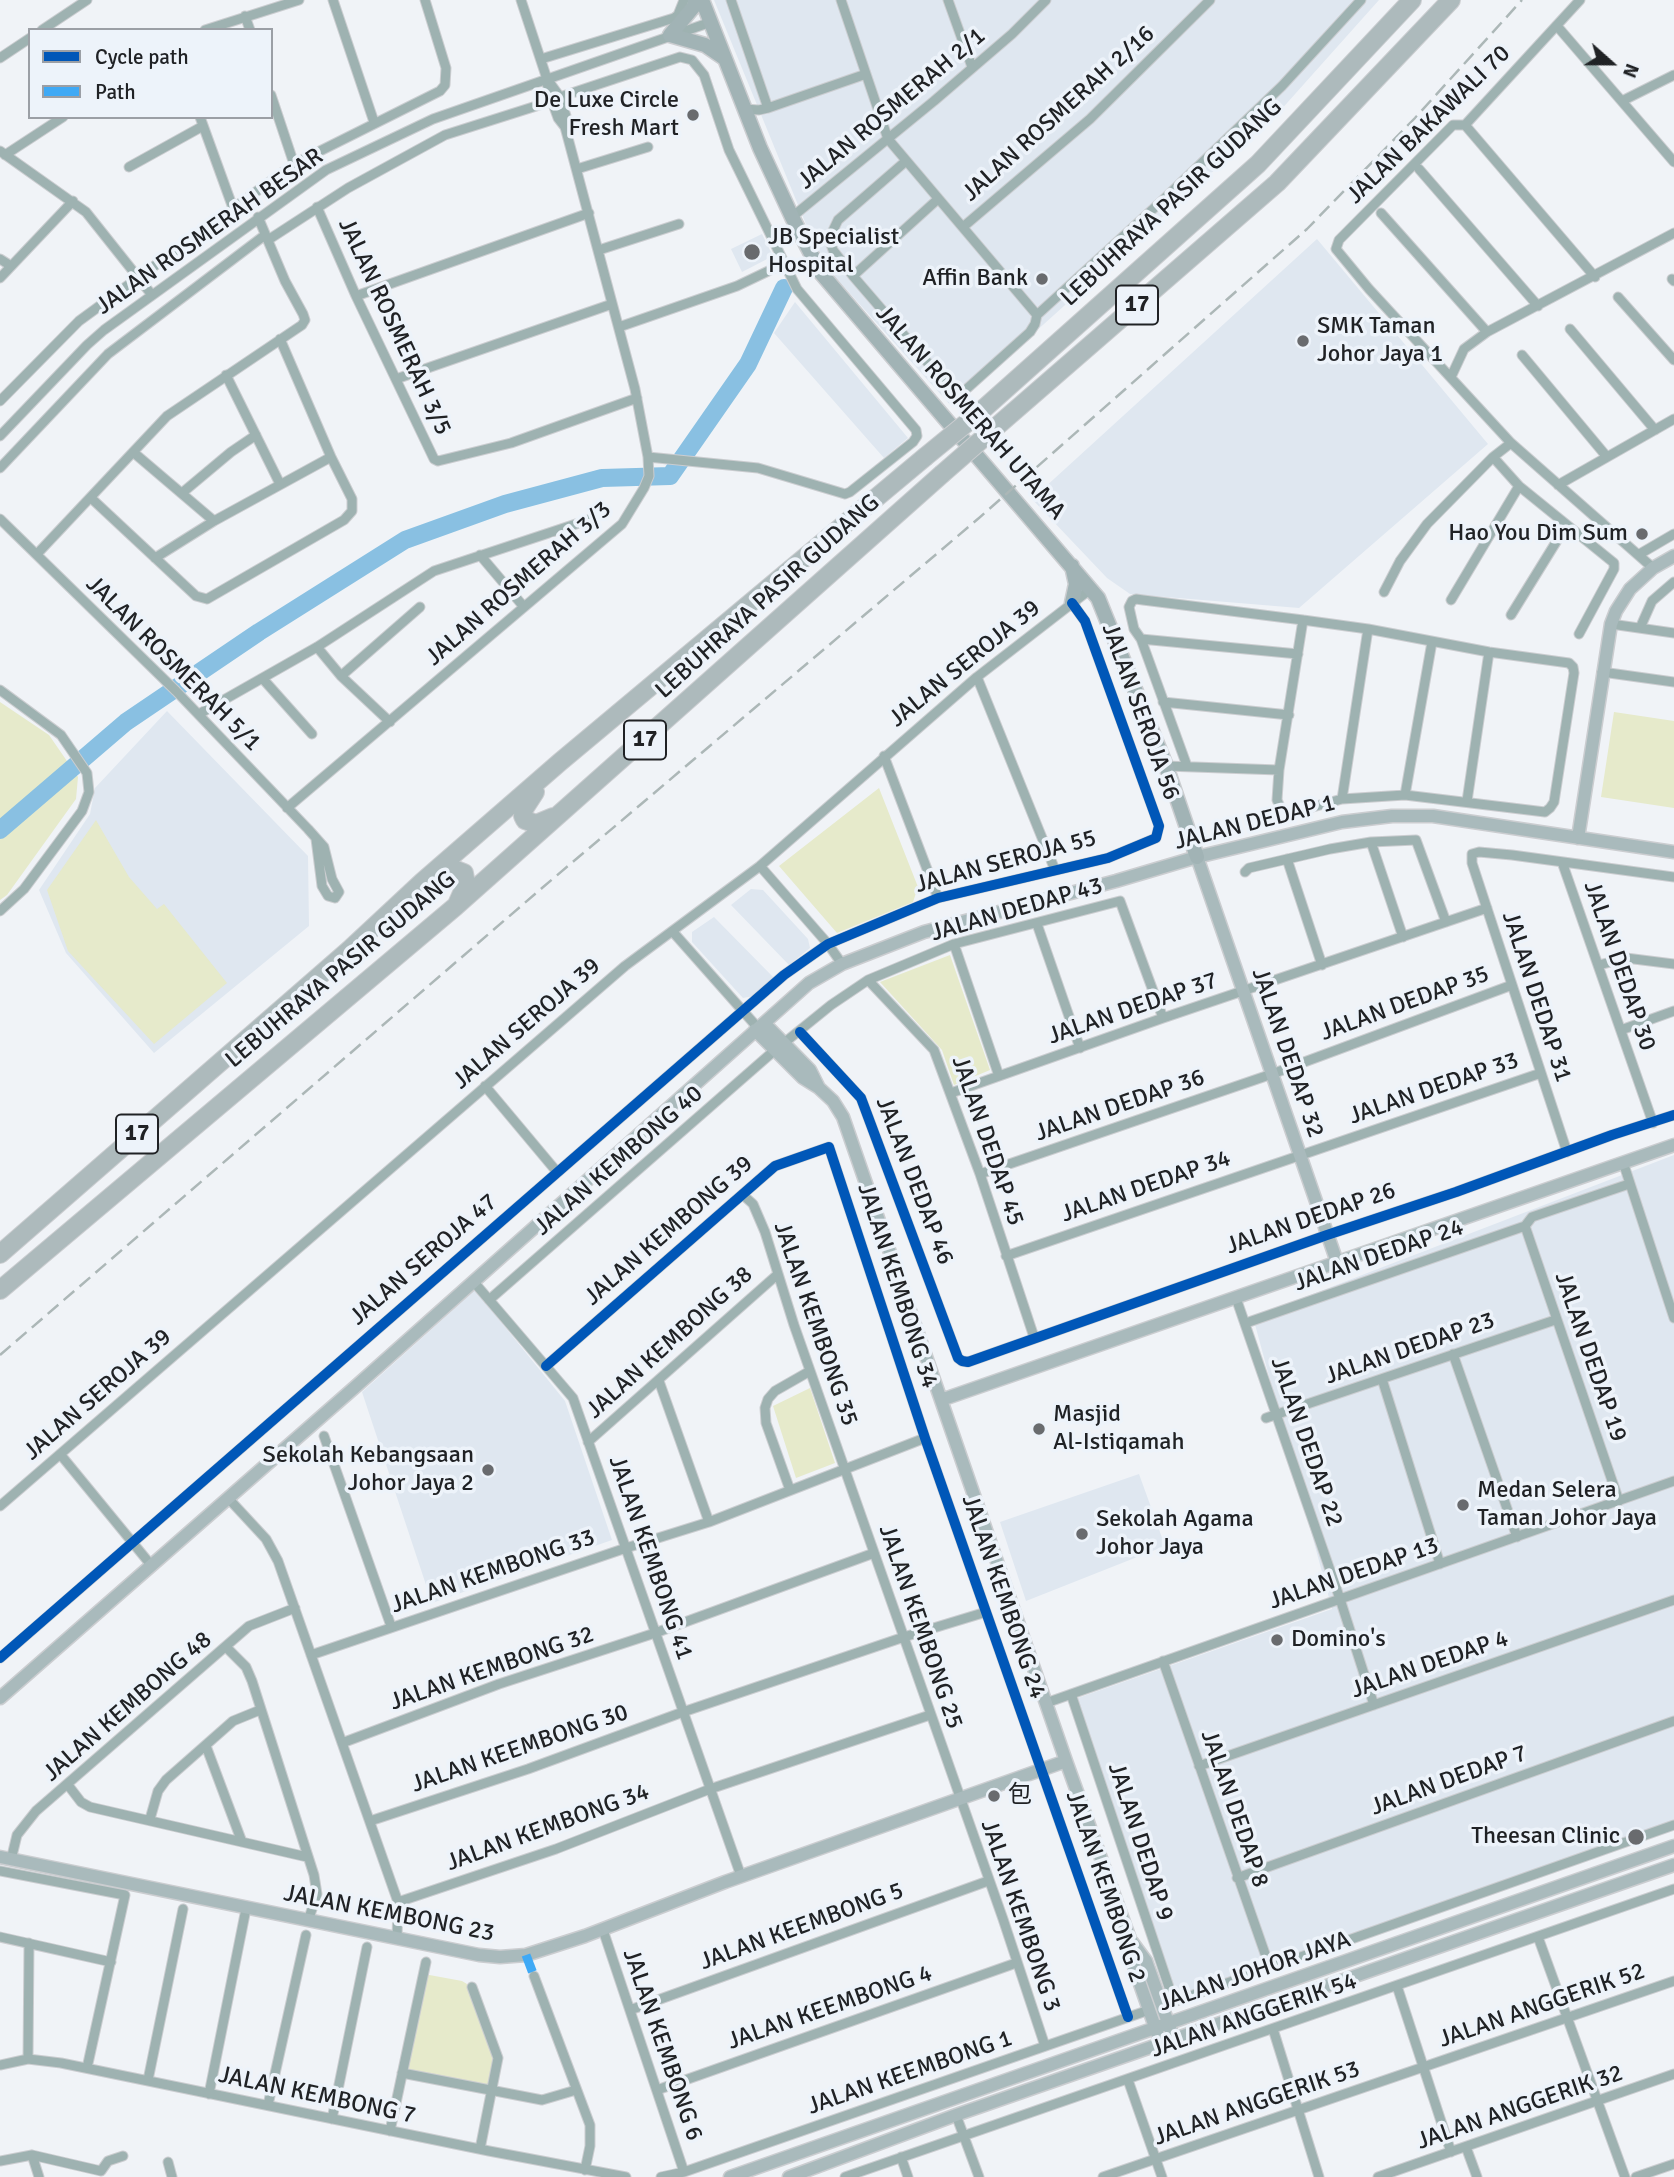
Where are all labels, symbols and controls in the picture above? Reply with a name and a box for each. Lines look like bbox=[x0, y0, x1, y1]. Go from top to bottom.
street label: JALAN ROSMERAH 2/16 bbox=[957, 20, 1161, 208]
street label: JALAN ROSMERAH 2/1 bbox=[792, 22, 992, 196]
legend bbox=[28, 28, 273, 119]
north arrow bbox=[1576, 28, 1646, 98]
street label: JALAN BAKAWALI 70 bbox=[1341, 40, 1517, 210]
text: Cycle path bbox=[95, 44, 189, 70]
text: N bbox=[1617, 60, 1644, 81]
text: Path bbox=[95, 79, 136, 105]
place label: De Luxe Circle Fresh Mart bbox=[534, 87, 679, 143]
street label: LEBUHRAYA PASIR GUDANG bbox=[1056, 93, 1288, 313]
marker: De Luxe Circle Fresh Mart bbox=[685, 107, 701, 123]
street label: JALAN ROSMERAH BESAR bbox=[91, 143, 329, 321]
street label: JALAN ROSMERAH 3/5 bbox=[331, 214, 457, 440]
place label: JB Specialist Hospital bbox=[768, 224, 899, 280]
marker: JB Specialist Hospital bbox=[742, 242, 762, 262]
place label: Affin Bank bbox=[922, 265, 1028, 293]
marker: Affin Bank bbox=[1034, 271, 1050, 287]
road number: 17 bbox=[1116, 286, 1158, 324]
street label: JALAN ROSMERAH UTAMA bbox=[869, 300, 1071, 526]
place label: SMK Taman Johor Jaya 1 bbox=[1317, 313, 1443, 369]
marker: SMK Taman Johor Jaya 1 bbox=[1295, 333, 1311, 349]
street label: LEBUHRAYA PASIR GUDANG bbox=[650, 489, 886, 705]
street label: JALAN ROSMERAH 3/3 bbox=[420, 496, 618, 672]
place label: Hao You Dim Sum bbox=[1448, 520, 1628, 548]
marker: Hao You Dim Sum bbox=[1634, 526, 1650, 542]
street label: JALAN ROSMERAH 5/1 bbox=[79, 570, 267, 758]
street label: JALAN SEROJA 39 bbox=[884, 594, 1046, 734]
street label: JALAN SEROJA 56 bbox=[1095, 620, 1185, 804]
road number: 17 bbox=[624, 720, 666, 760]
street label: JALAN DEDAP 1 bbox=[1172, 789, 1338, 857]
street label: JALAN SEROJA 55 bbox=[912, 824, 1100, 900]
street label: LEBUHRAYA PASIR GUDANG bbox=[220, 865, 462, 1075]
street label: JALAN DEDAP 43 bbox=[928, 872, 1106, 948]
street label: JALAN DEDAP 30 bbox=[1577, 877, 1661, 1055]
street label: JALAN DEDAP 31 bbox=[1495, 908, 1577, 1086]
street label: JALAN SEROJA 39 bbox=[447, 952, 607, 1096]
street label: JALAN DEDAP 35 bbox=[1317, 960, 1493, 1048]
street label: JALAN DEDAP 32 bbox=[1245, 964, 1329, 1142]
street label: JALAN DEDAP 37 bbox=[1044, 967, 1222, 1051]
street label: JALAN DEDAP 33 bbox=[1345, 1047, 1523, 1131]
street label: JALAN DEDAP 45 bbox=[945, 1052, 1029, 1230]
street label: JALAN DEDAP 36 bbox=[1031, 1064, 1209, 1148]
street label: JALAN KEMBONG 40 bbox=[529, 1080, 709, 1242]
street label: JALAN DEDAP 46 bbox=[869, 1093, 959, 1269]
road number: 17 bbox=[116, 1114, 158, 1154]
street label: JALAN DEDAP 34 bbox=[1057, 1145, 1235, 1229]
street label: JALAN KEMBONG 39 bbox=[579, 1150, 759, 1312]
street label: JALAN DEDAP 26 bbox=[1222, 1177, 1400, 1261]
street label: JALAN KEMBONG 34 bbox=[850, 1180, 944, 1392]
street label: JALAN SEROJA 47 bbox=[344, 1188, 504, 1332]
street label: JALAN DEDAP 24 bbox=[1290, 1214, 1468, 1298]
street label: JALAN KEMBONG 35 bbox=[767, 1218, 863, 1430]
street label: JALAN KEMBONG 38 bbox=[581, 1261, 759, 1425]
street label: JALAN DEDAP 19 bbox=[1548, 1268, 1632, 1446]
street label: JALAN DEDAP 23 bbox=[1321, 1307, 1499, 1391]
street label: JALAN SEROJA 39 bbox=[18, 1323, 178, 1467]
street label: JALAN DEDAP 22 bbox=[1264, 1353, 1348, 1531]
place label: Masjid Al-Istiqamah bbox=[1053, 1401, 1185, 1457]
marker: Masjid Al-Istiqamah bbox=[1031, 1421, 1047, 1437]
place label: Sekolah Kebangsaan Johor Jaya 2 bbox=[263, 1442, 474, 1498]
street label: JALAN KEMBONG 41 bbox=[602, 1452, 698, 1664]
marker: Sekolah Kebangsaan Johor Jaya 2 bbox=[480, 1462, 496, 1478]
place label: Medan Selera Taman Johor Jaya bbox=[1477, 1477, 1657, 1533]
street label: JALAN KEMBONG 24 bbox=[955, 1491, 1051, 1703]
marker: Medan Selera Taman Johor Jaya bbox=[1455, 1497, 1471, 1513]
place label: Sekolah Agama Johor Jaya bbox=[1096, 1506, 1254, 1562]
street label: JALAN KEMBONG 25 bbox=[872, 1521, 968, 1733]
street label: JALAN KEMBONG 33 bbox=[387, 1524, 599, 1620]
marker: Sekolah Agama Johor Jaya bbox=[1074, 1526, 1090, 1542]
street label: JALAN DEDAP 13 bbox=[1265, 1532, 1443, 1616]
street label: JALAN KEMBONG 32 bbox=[386, 1621, 598, 1717]
street label: JALAN DEDAP 4 bbox=[1348, 1625, 1512, 1705]
street label: JALAN KEMBONG 48 bbox=[38, 1626, 218, 1788]
place label: Domino's bbox=[1291, 1626, 1386, 1654]
marker: Domino's bbox=[1269, 1632, 1285, 1648]
street label: JALAN KEEMBONG 30 bbox=[408, 1698, 632, 1800]
street label: JALAN DEDAP 8 bbox=[1194, 1727, 1274, 1891]
street label: JALAN DEDAP 7 bbox=[1367, 1739, 1531, 1823]
street label: JALAN DEDAP 9 bbox=[1101, 1759, 1179, 1925]
street label: JALAN KEMBONG 34 bbox=[443, 1778, 653, 1878]
place label: 包 bbox=[1008, 1782, 1032, 1810]
street label: JALAN KEMBONG 2 bbox=[1059, 1787, 1151, 1987]
marker: 包 bbox=[986, 1788, 1002, 1804]
street label: JALAN KEMBONG 3 bbox=[974, 1816, 1066, 2016]
place label: Theesan Clinic bbox=[1471, 1823, 1620, 1851]
marker: Theesan Clinic bbox=[1626, 1827, 1646, 1847]
street label: JALAN KEEMBONG 5 bbox=[696, 1877, 908, 1977]
street label: JALAN KEMBONG 23 bbox=[281, 1879, 497, 1949]
street label: JALAN JOHOR JAYA bbox=[1155, 1926, 1355, 2018]
street label: JALAN KEMBONG 6 bbox=[616, 1945, 708, 2145]
street label: JALAN ANGGERIK 52 bbox=[1435, 1957, 1649, 2055]
street label: JALAN KEEMBONG 4 bbox=[724, 1959, 936, 2057]
street label: JALAN ANGGERIK 54 bbox=[1147, 1967, 1361, 2065]
street label: JALAN KEEMBONG 1 bbox=[804, 2024, 1016, 2122]
street label: JALAN ANGGERIK 53 bbox=[1150, 2055, 1364, 2153]
street label: JALAN ANGGERIK 32 bbox=[1413, 2059, 1627, 2157]
street label: JALAN KEMBONG 7 bbox=[216, 2061, 418, 2131]

